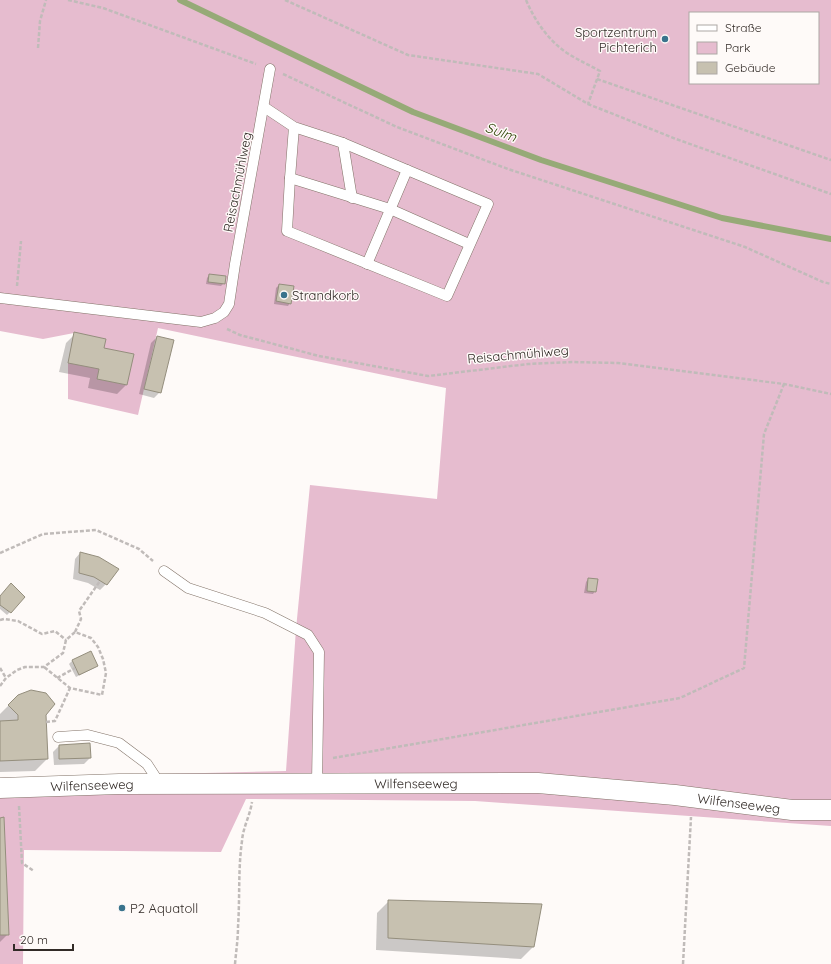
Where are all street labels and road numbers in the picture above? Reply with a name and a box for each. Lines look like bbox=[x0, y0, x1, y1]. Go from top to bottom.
street label: Reisachmühlweg bbox=[219, 131, 255, 233]
street label: Reisachmühlweg bbox=[467, 342, 569, 366]
street label: Wilfenseeweg bbox=[374, 775, 458, 791]
street label: Wilfenseeweg bbox=[50, 776, 134, 794]
street label: Wilfenseeweg bbox=[696, 790, 781, 816]

